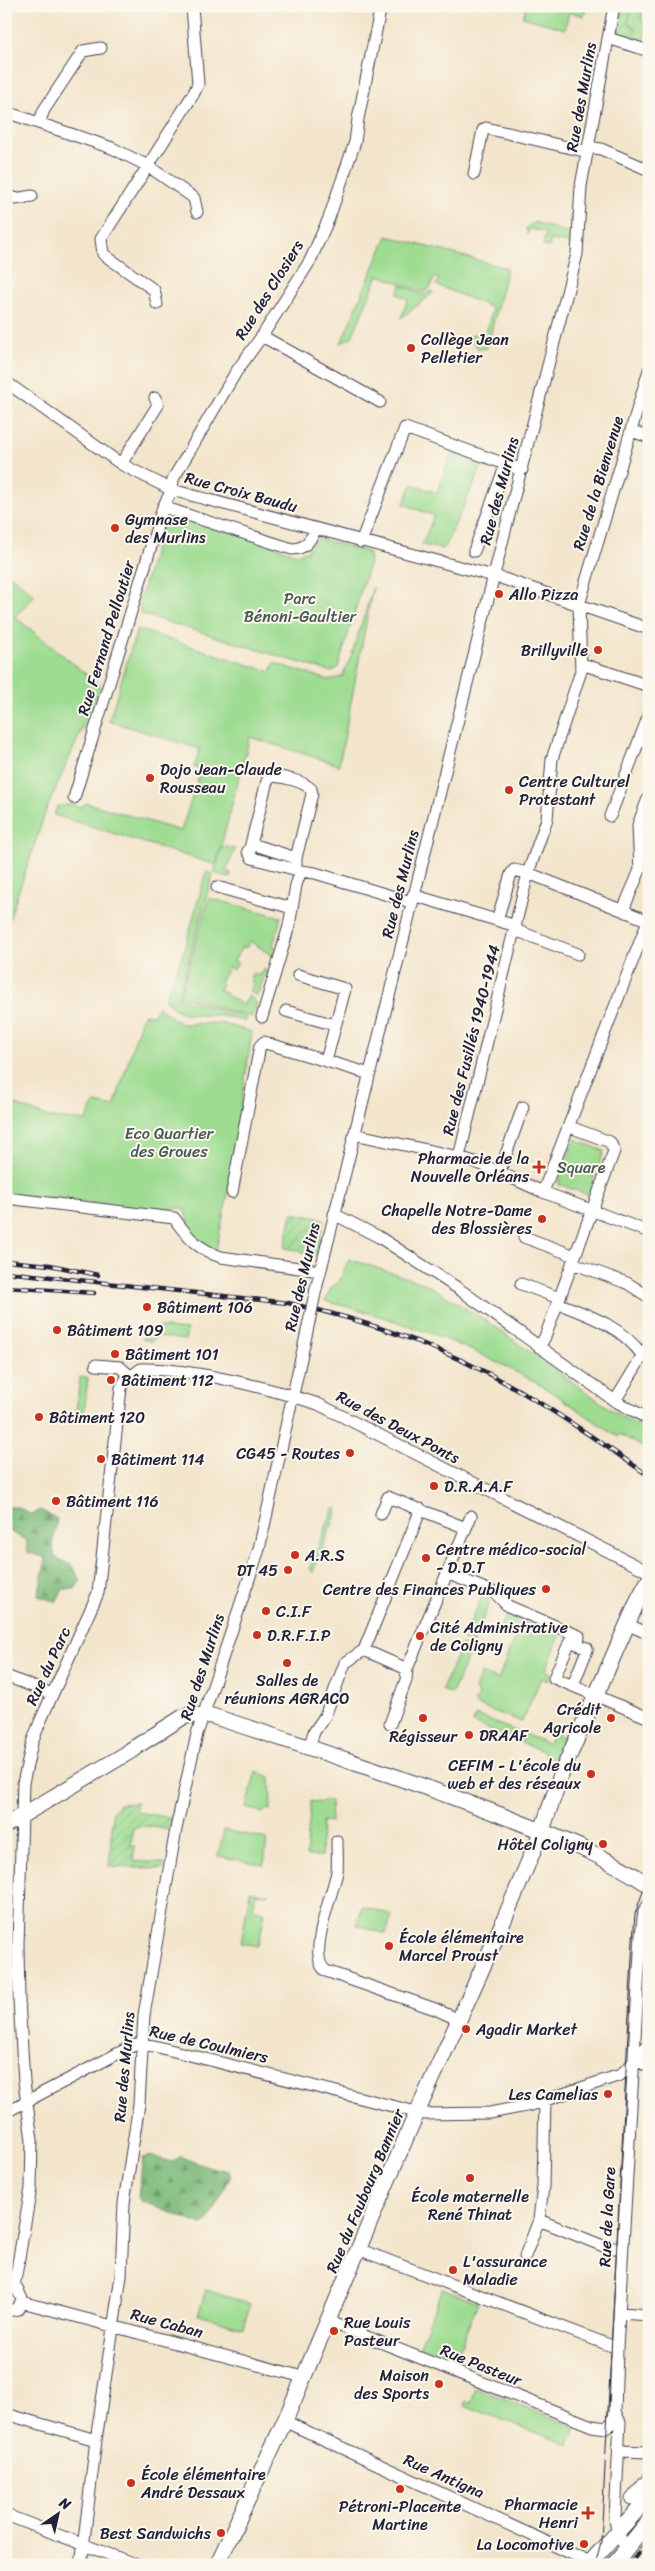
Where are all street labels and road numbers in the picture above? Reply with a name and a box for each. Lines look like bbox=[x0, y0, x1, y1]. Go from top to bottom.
street label: Rue des Murlins bbox=[557, 40, 605, 154]
street label: Rue des Closiers bbox=[227, 234, 312, 346]
street label: Rue de la Bienvenue bbox=[564, 412, 632, 554]
street label: Rue des Murlins bbox=[471, 433, 527, 548]
street label: Rue Croix Baudu bbox=[181, 463, 301, 521]
street label: Rue Fernand Pelloutier bbox=[69, 555, 144, 719]
street label: Rue des Murlins bbox=[373, 826, 428, 941]
street label: Rue des Fusillés 1940-1944 bbox=[433, 942, 509, 1138]
street label: Rue des Murlins bbox=[275, 1219, 329, 1334]
street label: Rue des Deux Ponts bbox=[331, 1382, 465, 1472]
street label: Rue des Murlins bbox=[171, 1609, 233, 1724]
street label: Rue du Parc bbox=[17, 1622, 79, 1710]
street label: Rue des Murlins bbox=[105, 2010, 143, 2123]
street label: Rue de Coulmiers bbox=[147, 2016, 272, 2072]
street label: Rue du Faubourg Bannier bbox=[317, 2103, 413, 2278]
street label: Rue de la Gare bbox=[590, 2166, 624, 2268]
street label: Rue Caban bbox=[127, 2299, 207, 2347]
street label: Rue Pasteur bbox=[436, 2335, 528, 2395]
street label: Rue Antigna bbox=[399, 2445, 489, 2507]

